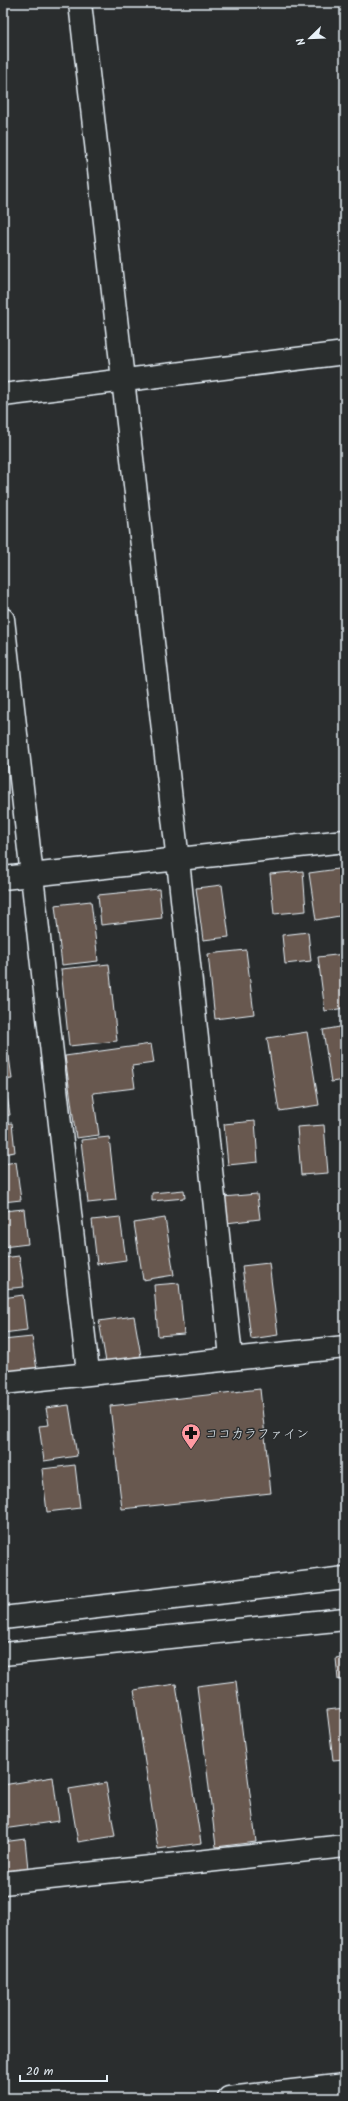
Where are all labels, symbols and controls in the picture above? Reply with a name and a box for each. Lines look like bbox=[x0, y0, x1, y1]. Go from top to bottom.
north arrow bbox=[290, 18, 330, 58]
text: N bbox=[292, 35, 311, 48]
pharmacy icon: ココカラファイン bbox=[180, 1422, 202, 1450]
place label: ココカラファイン bbox=[205, 1424, 309, 1445]
scale bar bbox=[20, 2057, 107, 2083]
text: 20 m bbox=[26, 2062, 54, 2081]

